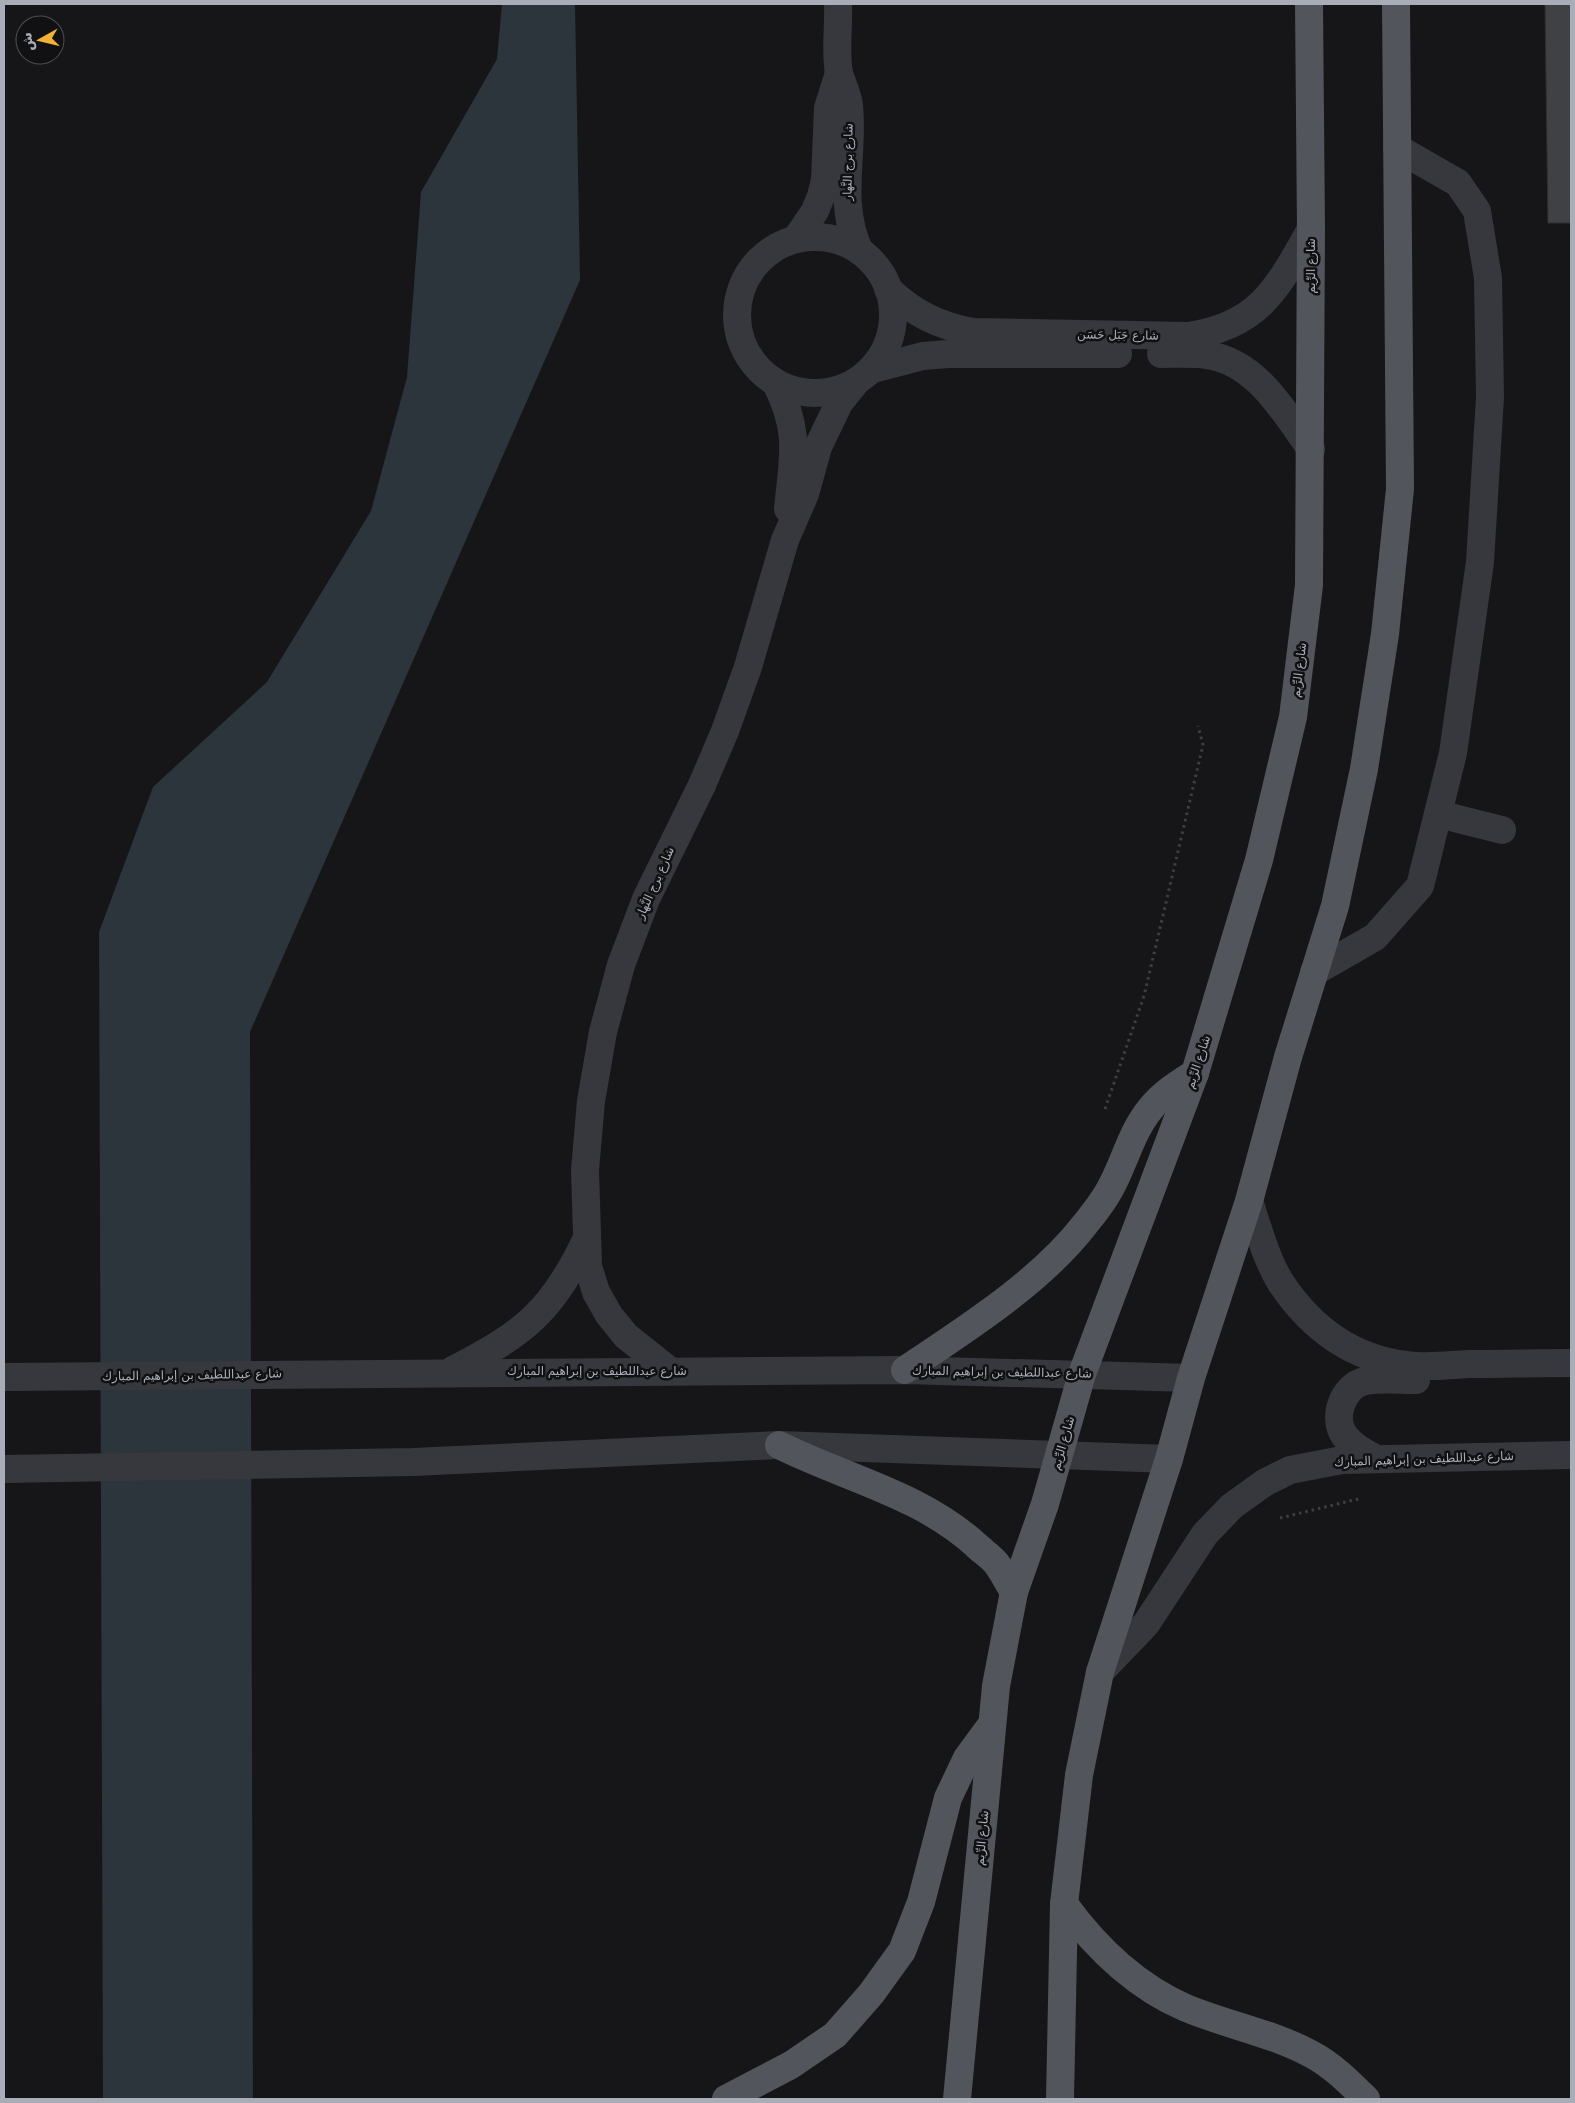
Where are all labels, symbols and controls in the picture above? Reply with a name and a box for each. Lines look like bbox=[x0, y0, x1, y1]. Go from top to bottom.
north arrow bbox=[15, 15, 65, 65]
text: ش bbox=[18, 31, 36, 52]
street label: شارع برج النَّهار bbox=[839, 123, 857, 202]
street label: شارع الرِّيم bbox=[1304, 238, 1319, 294]
street label: شارع جَبَل حَسَن bbox=[1077, 327, 1159, 344]
street label: شارع الرِّيم bbox=[1289, 642, 1310, 698]
street label: شارع برج النَّهار bbox=[631, 844, 678, 923]
street label: شارع الرِّيم bbox=[1183, 1033, 1214, 1091]
street label: شارع عبداللطيف بن إبراهيم المبارك bbox=[912, 1363, 1092, 1382]
street label: شارع عبداللطيف بن إبراهيم المبارك bbox=[507, 1364, 687, 1379]
street label: شارع عبداللطيف بن إبراهيم المبارك bbox=[102, 1366, 282, 1385]
street label: شارع الرِّيم bbox=[1049, 1414, 1078, 1472]
street label: شارع عبداللطيف بن إبراهيم المبارك bbox=[1334, 1449, 1514, 1470]
street label: شارع الرِّيم bbox=[973, 1810, 992, 1866]

